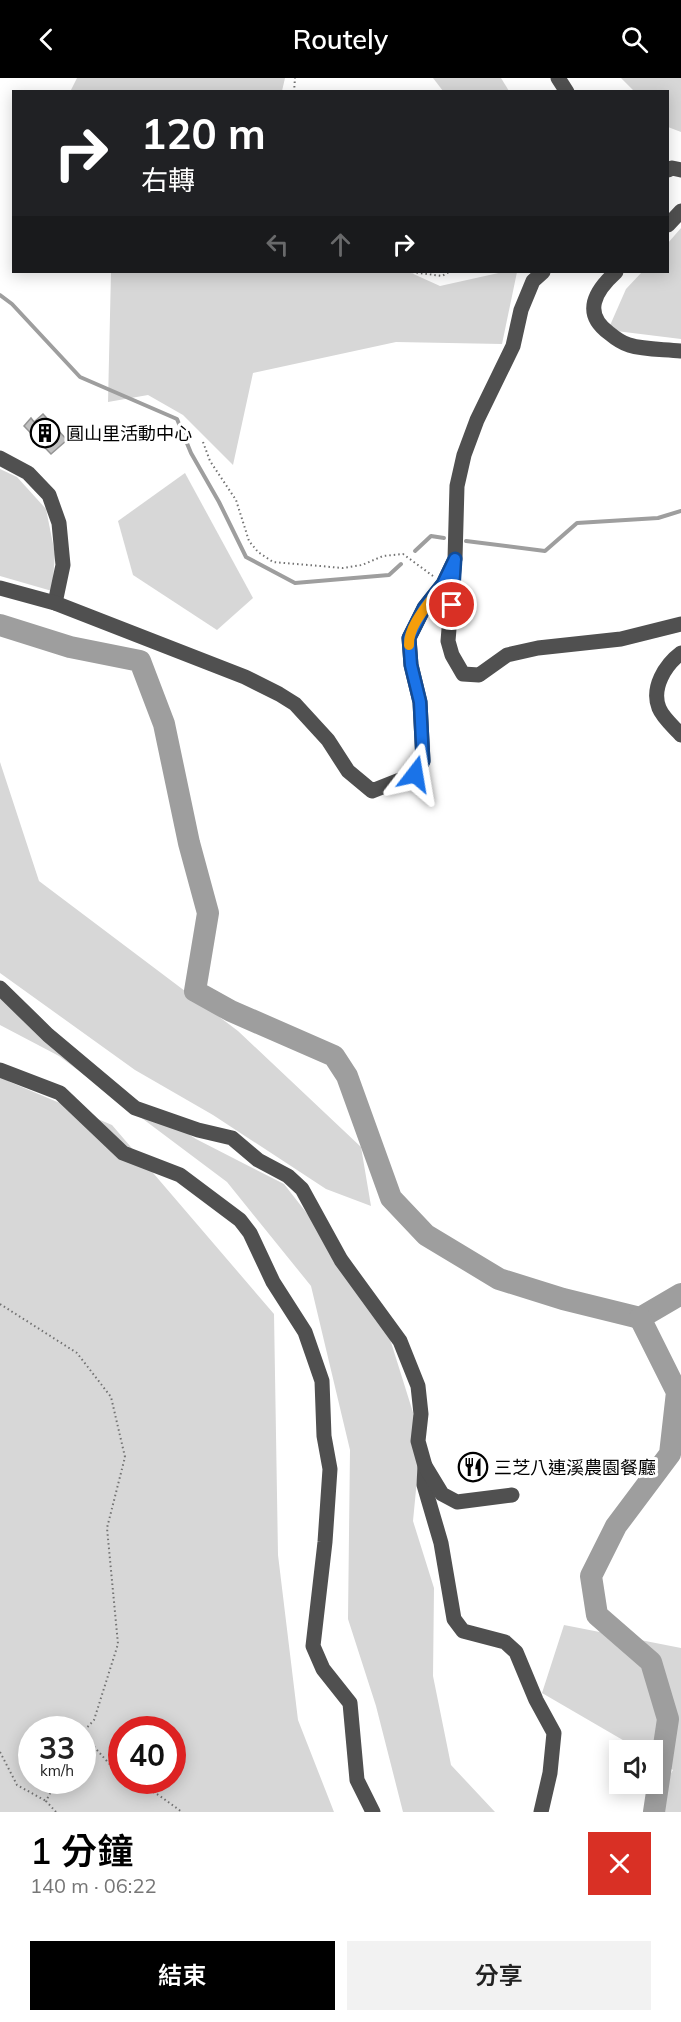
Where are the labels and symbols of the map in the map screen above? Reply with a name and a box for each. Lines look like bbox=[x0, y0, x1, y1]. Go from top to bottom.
building icon: 圓山里活動中心 bbox=[29, 417, 61, 449]
place label: 圓山里活動中心 bbox=[66, 422, 192, 445]
pin bbox=[426, 579, 477, 630]
position arrow bbox=[383, 742, 447, 806]
restaurant icon: 三芝八連溪農園餐廳 bbox=[457, 1451, 489, 1483]
place label: 三芝八連溪農園餐廳 bbox=[494, 1456, 656, 1479]
speed limit sign: 40 bbox=[108, 1716, 186, 1794]

